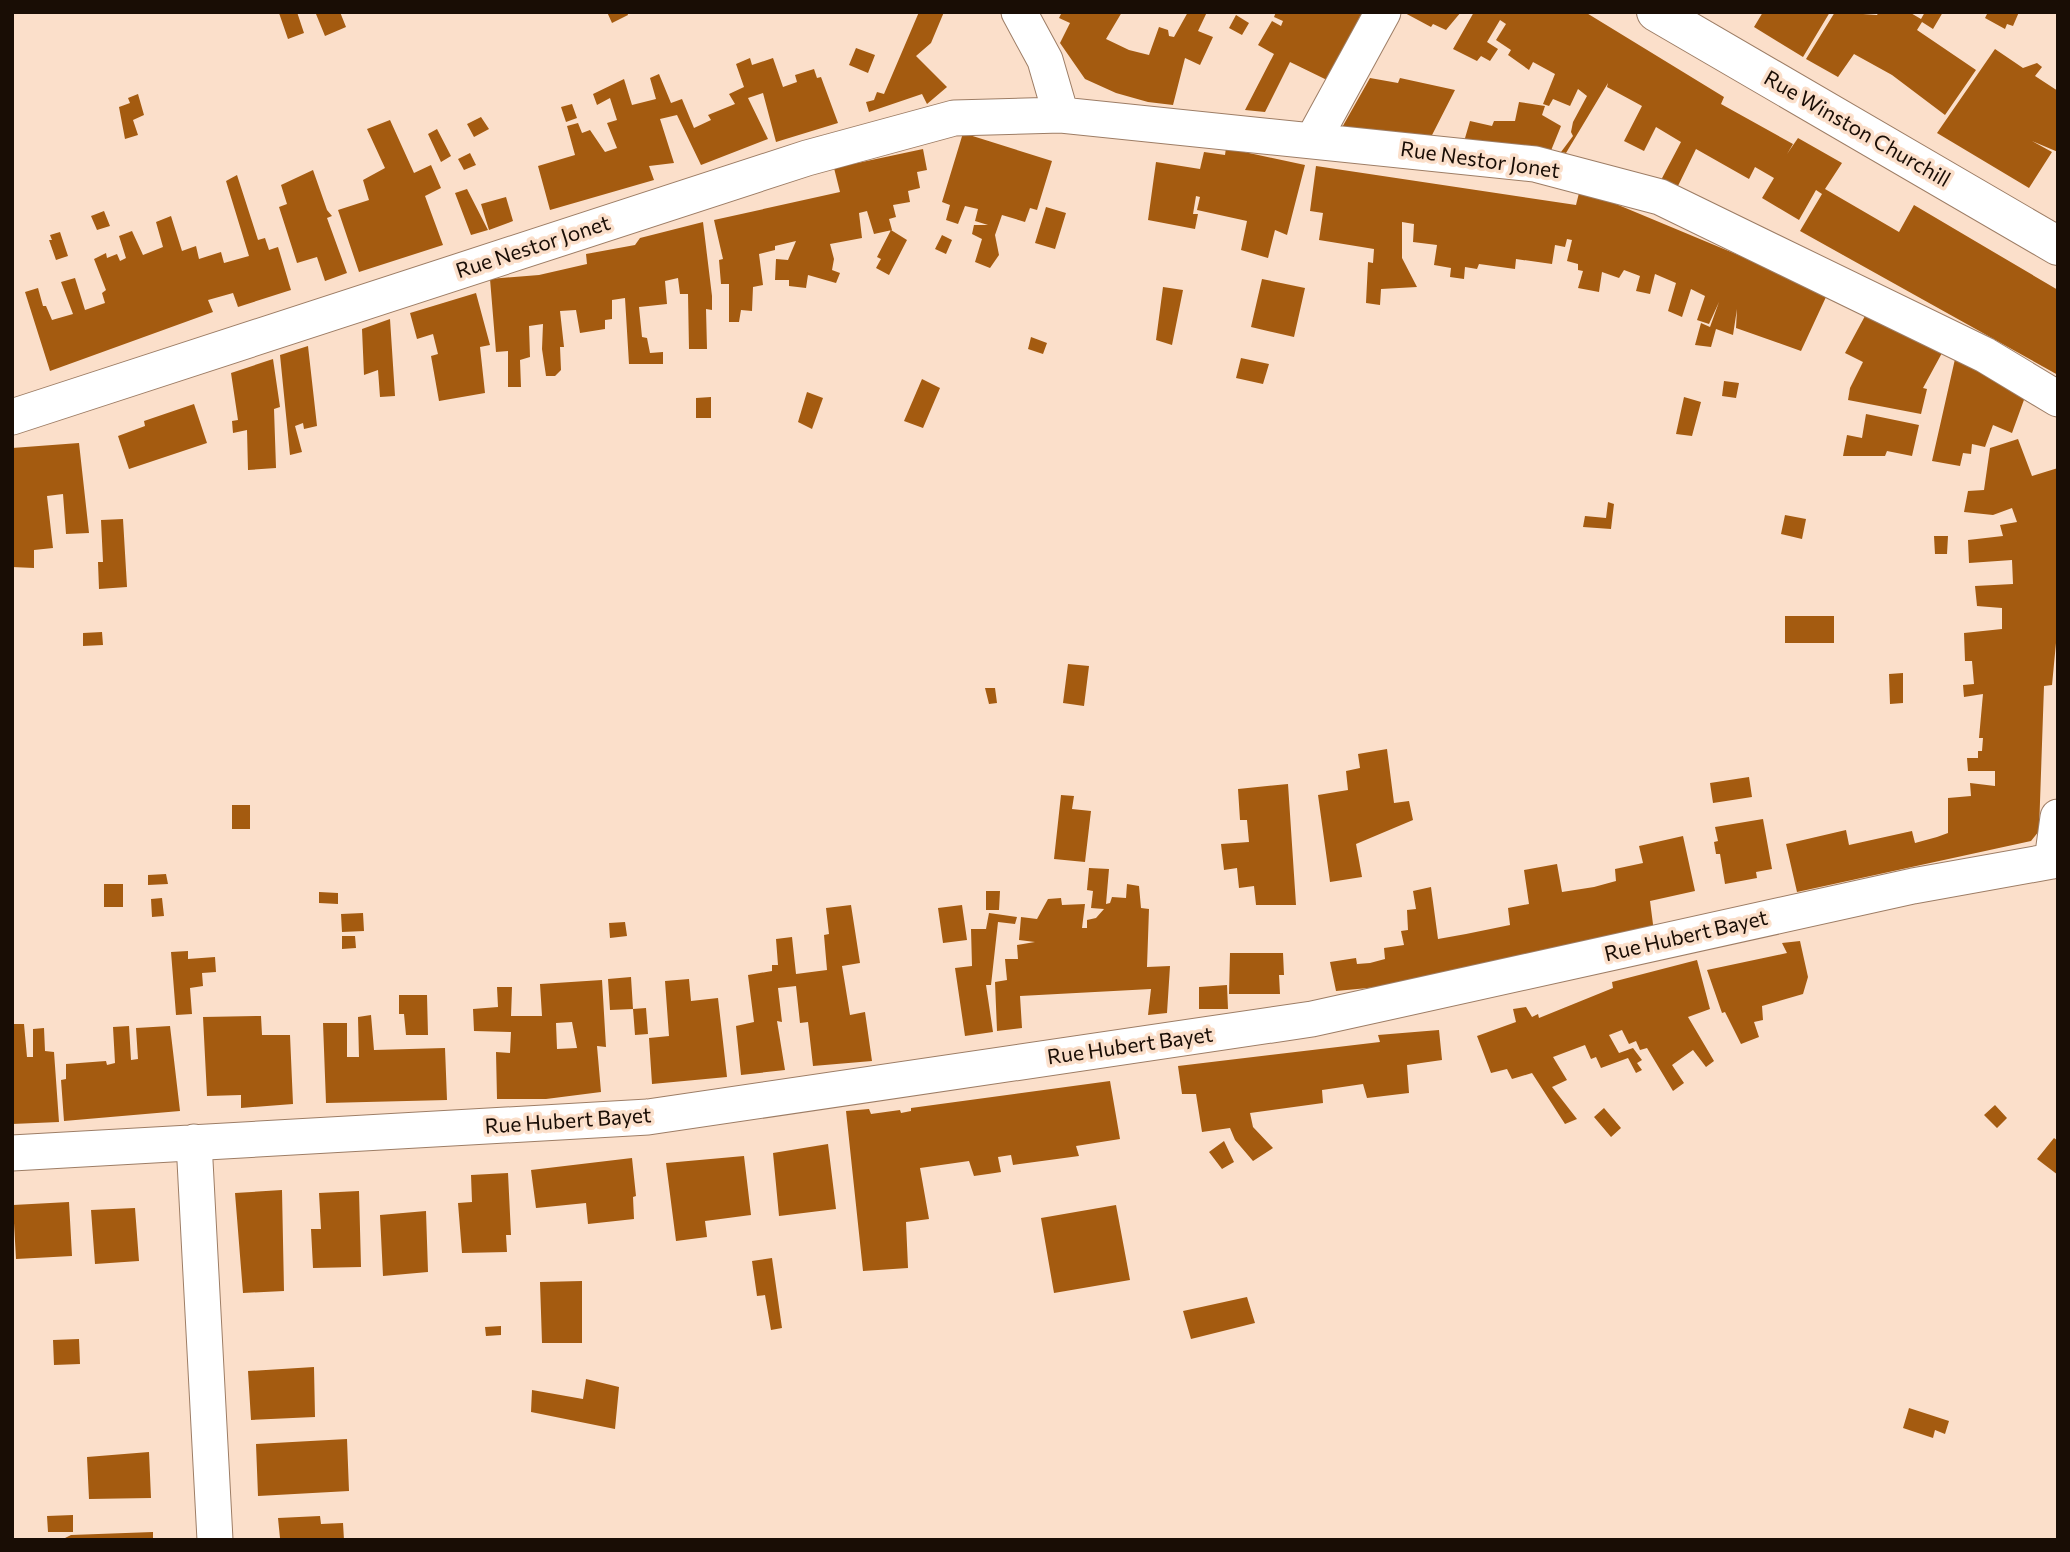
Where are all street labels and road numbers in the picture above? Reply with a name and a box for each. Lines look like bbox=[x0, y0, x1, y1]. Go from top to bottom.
street label: Rue Winston Churchill bbox=[1760, 64, 1955, 191]
street label: Rue Nestor Jonet bbox=[1399, 135, 1562, 182]
street label: Rue Nestor Jonet bbox=[452, 209, 613, 282]
street label: Rue Hubert Bayet bbox=[1601, 904, 1770, 966]
street label: Rue Hubert Bayet bbox=[1045, 1021, 1214, 1069]
street label: Rue Hubert Bayet bbox=[484, 1101, 652, 1138]

